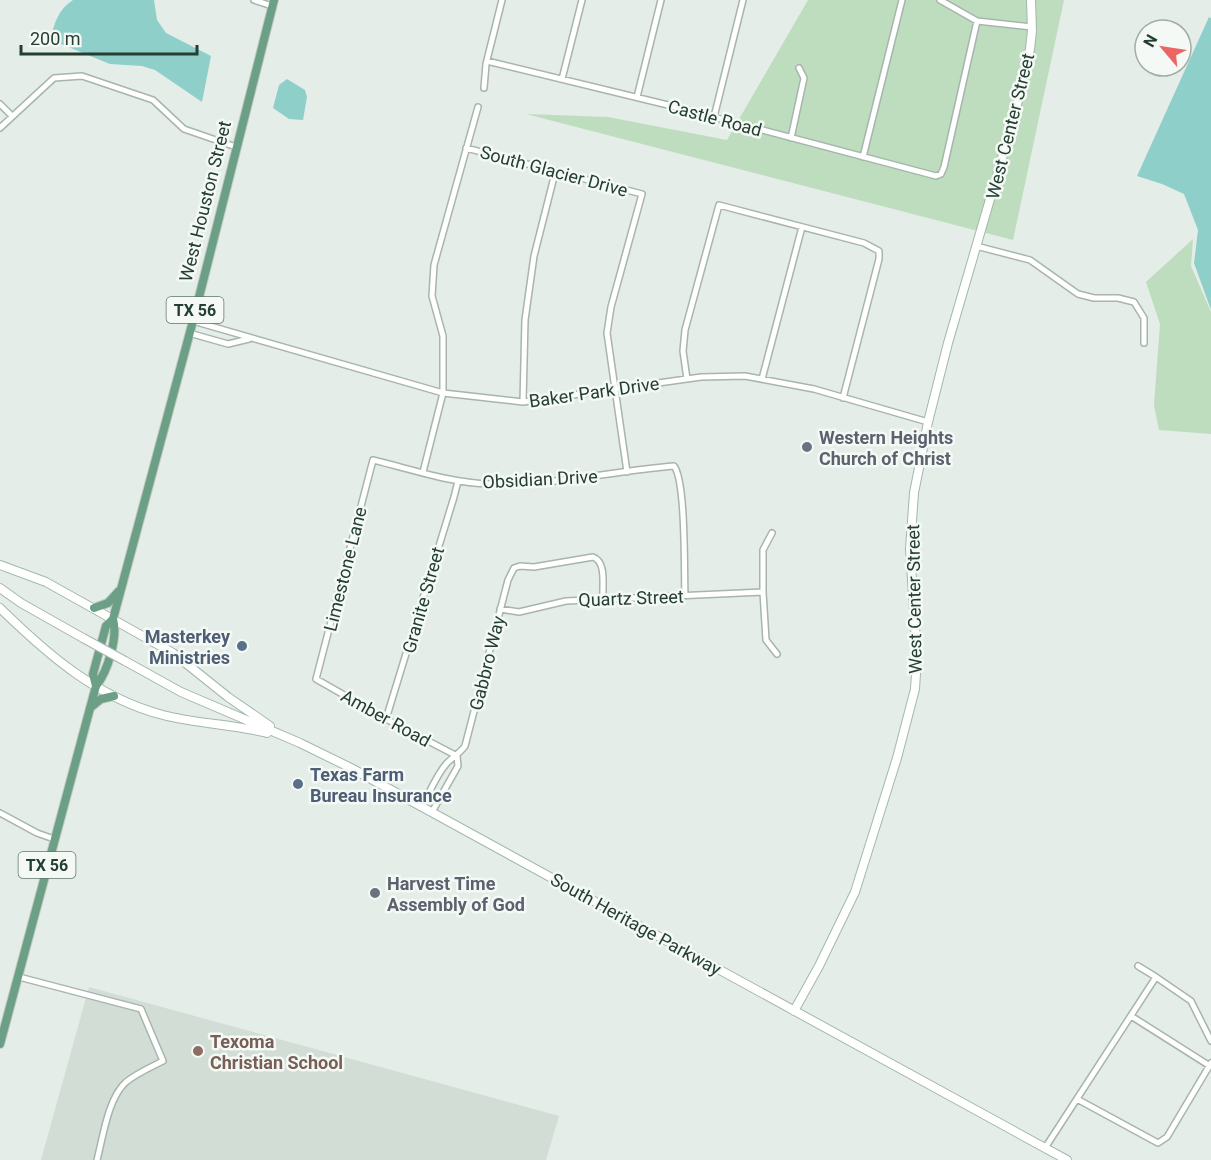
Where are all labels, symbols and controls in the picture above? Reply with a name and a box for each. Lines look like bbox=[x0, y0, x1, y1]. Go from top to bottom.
scale bar bbox=[21, 18, 196, 56]
north arrow bbox=[1133, 18, 1193, 78]
text: 200 m bbox=[30, 28, 81, 49]
text: N bbox=[1139, 31, 1161, 51]
street label: West Center Street bbox=[982, 51, 1038, 201]
street label: Castle Road bbox=[666, 95, 764, 141]
street label: West Houston Street bbox=[175, 118, 235, 284]
street label: South Glacier Drive bbox=[478, 141, 630, 201]
road number: TX 56 bbox=[166, 297, 224, 323]
street label: Baker Park Drive bbox=[528, 372, 660, 412]
place label: Western Heights Church of Christ bbox=[819, 427, 953, 469]
marker: Western Heights Church of Christ bbox=[800, 440, 814, 454]
street label: Obsidian Drive bbox=[482, 465, 598, 493]
street label: Limestone Lane bbox=[319, 505, 371, 633]
street label: West Center Street bbox=[902, 524, 926, 674]
street label: Granite Street bbox=[398, 544, 448, 656]
street label: Quartz Street bbox=[578, 586, 684, 610]
street label: Gabbro Way bbox=[465, 613, 509, 712]
place label: Masterkey Ministries bbox=[145, 626, 231, 668]
marker: Masterkey Ministries bbox=[235, 639, 249, 653]
street label: Amber Road bbox=[338, 685, 434, 751]
place label: Texas Farm Bureau Insurance bbox=[310, 764, 452, 806]
marker: Texas Farm Bureau Insurance bbox=[291, 777, 305, 791]
road number: TX 56 bbox=[18, 852, 76, 878]
street label: South Heritage Parkway bbox=[547, 868, 725, 980]
place label: Harvest Time Assembly of God bbox=[387, 873, 525, 915]
marker: Harvest Time Assembly of God bbox=[368, 886, 382, 900]
place label: Texoma Christian School bbox=[210, 1031, 343, 1073]
marker: Texoma Christian School bbox=[191, 1044, 205, 1058]

